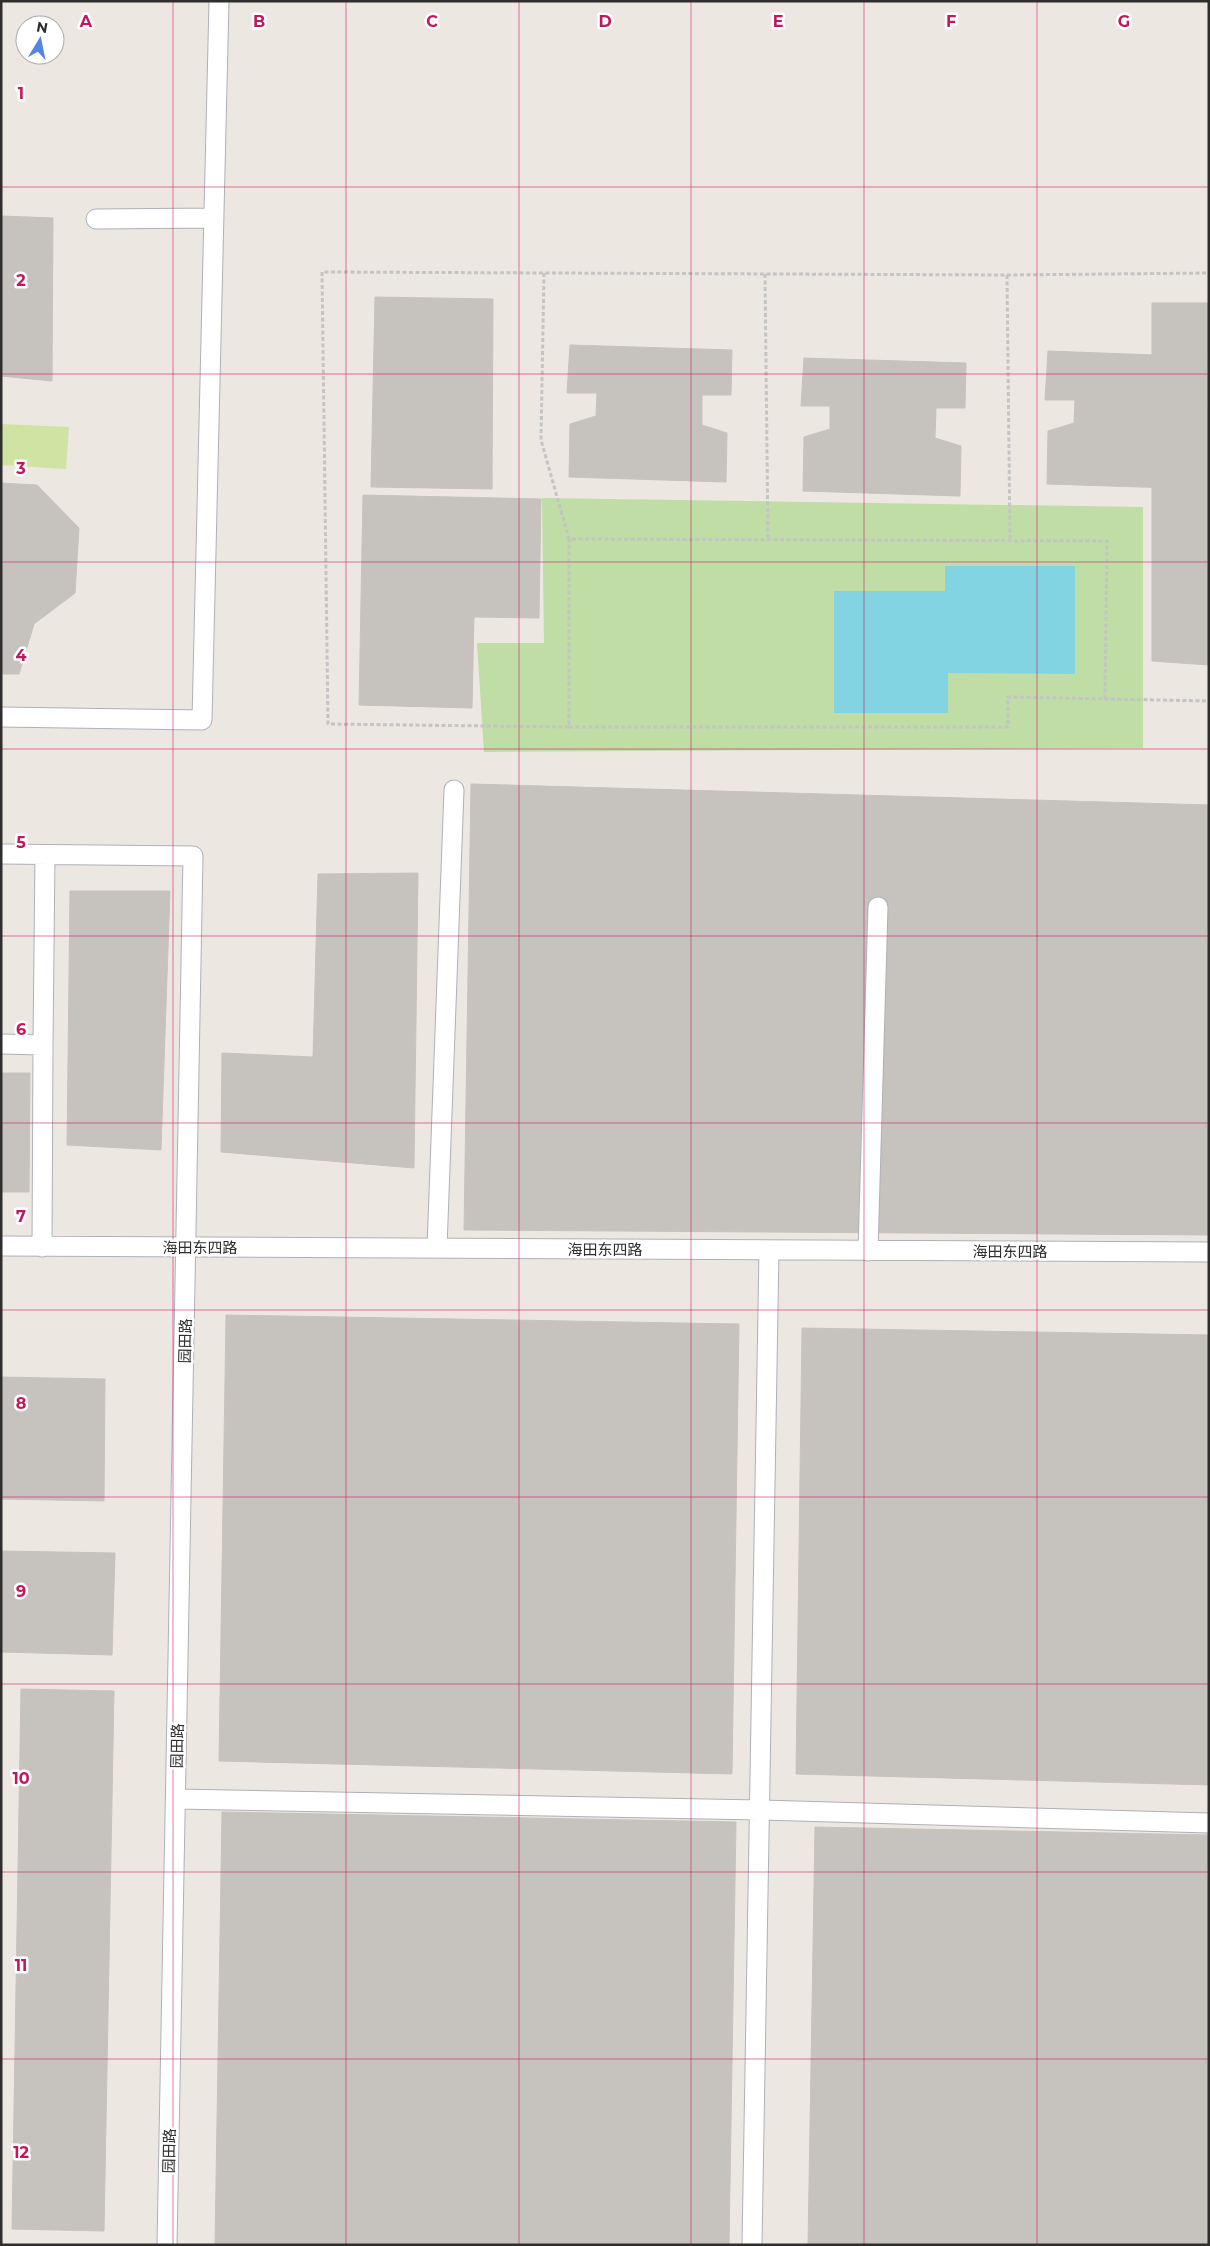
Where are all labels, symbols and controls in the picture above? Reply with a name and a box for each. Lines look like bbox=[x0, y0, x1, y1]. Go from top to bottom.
text: A bbox=[79, 12, 93, 31]
text: B bbox=[253, 12, 265, 31]
text: C bbox=[426, 12, 438, 31]
text: D bbox=[598, 12, 612, 31]
text: E bbox=[773, 12, 783, 31]
text: F bbox=[946, 12, 956, 31]
text: G bbox=[1118, 12, 1130, 31]
north arrow bbox=[15, 15, 65, 65]
text: N bbox=[35, 17, 49, 37]
text: 1 bbox=[18, 84, 24, 103]
text: 2 bbox=[16, 271, 26, 290]
text: 3 bbox=[15, 459, 26, 478]
text: 4 bbox=[15, 646, 27, 665]
text: 5 bbox=[16, 833, 26, 852]
text: 6 bbox=[16, 1020, 26, 1039]
text: 7 bbox=[16, 1207, 26, 1226]
street label: 海田东四路 bbox=[162, 1238, 238, 1257]
street label: 海田东四路 bbox=[567, 1240, 643, 1259]
street label: 海田东四路 bbox=[972, 1242, 1048, 1261]
street label: 园田路 bbox=[175, 1318, 195, 1364]
text: 8 bbox=[16, 1394, 26, 1413]
text: 9 bbox=[16, 1582, 26, 1601]
street label: 园田路 bbox=[167, 1723, 187, 1769]
text: 10 bbox=[12, 1769, 30, 1788]
text: 11 bbox=[15, 1956, 27, 1975]
street label: 园田路 bbox=[159, 2128, 179, 2174]
text: 12 bbox=[13, 2143, 29, 2162]

